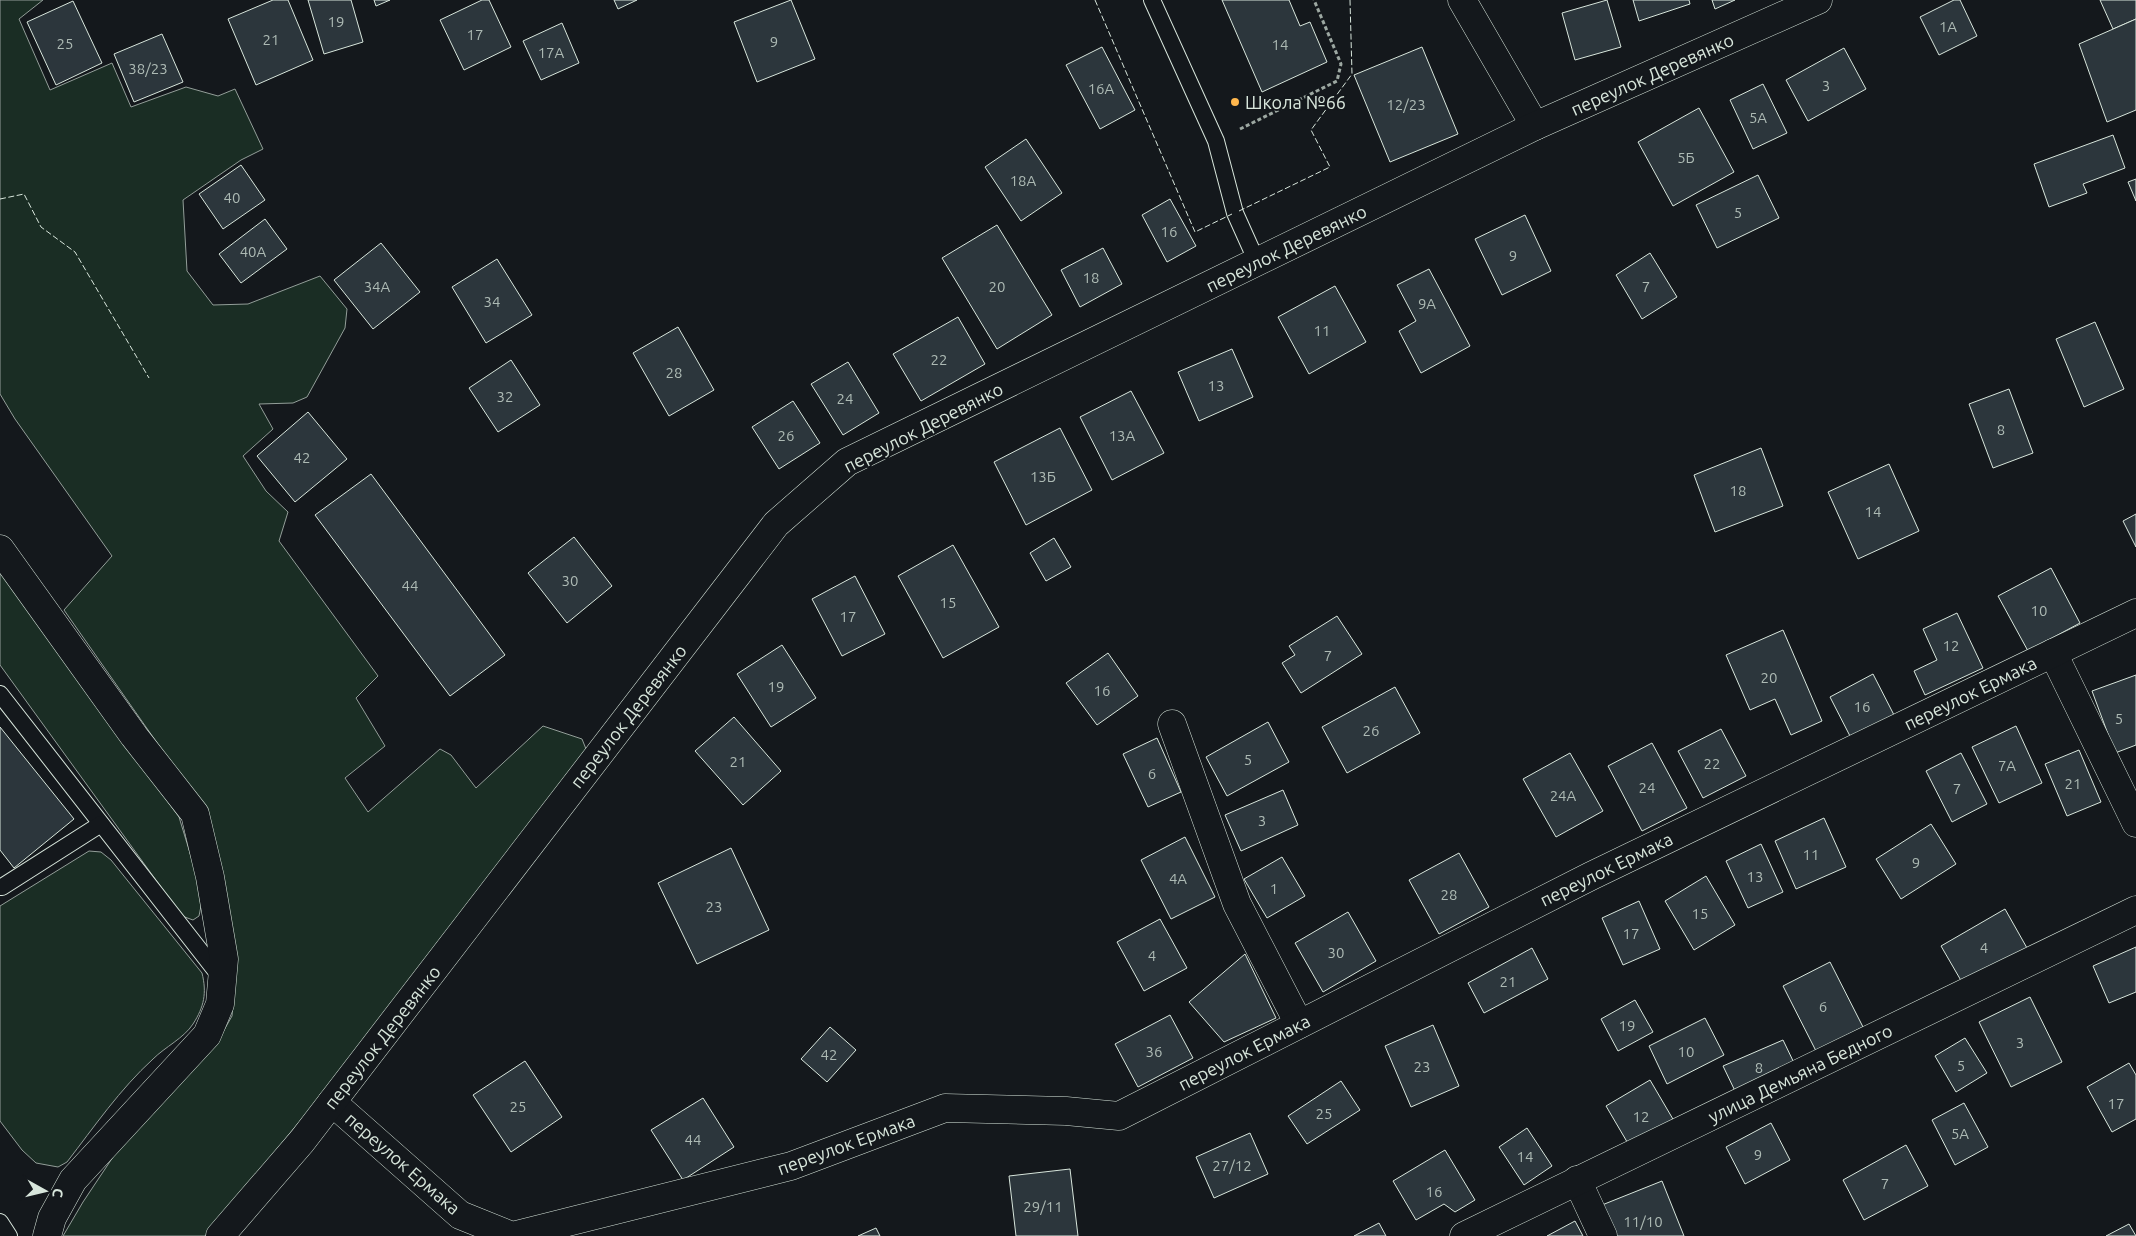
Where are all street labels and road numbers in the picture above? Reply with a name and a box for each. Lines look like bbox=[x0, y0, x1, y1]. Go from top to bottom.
street label: переулок Деревянко bbox=[1568, 29, 1736, 119]
street label: переулок Деревянко bbox=[1202, 200, 1370, 296]
street label: переулок Деревянко bbox=[840, 378, 1006, 476]
street label: переулок Деревянко bbox=[566, 640, 690, 792]
street label: переулок Ермака bbox=[1900, 652, 2040, 734]
street label: переулок Ермака bbox=[1536, 828, 1676, 910]
street label: переулок Деревянко bbox=[320, 961, 444, 1113]
street label: переулок Ермака bbox=[1175, 1010, 1313, 1094]
street label: улица Демьяна Бедного bbox=[1705, 1020, 1895, 1126]
street label: переулок Ермака bbox=[342, 1108, 464, 1218]
street label: переулок Ермака bbox=[774, 1110, 918, 1178]

